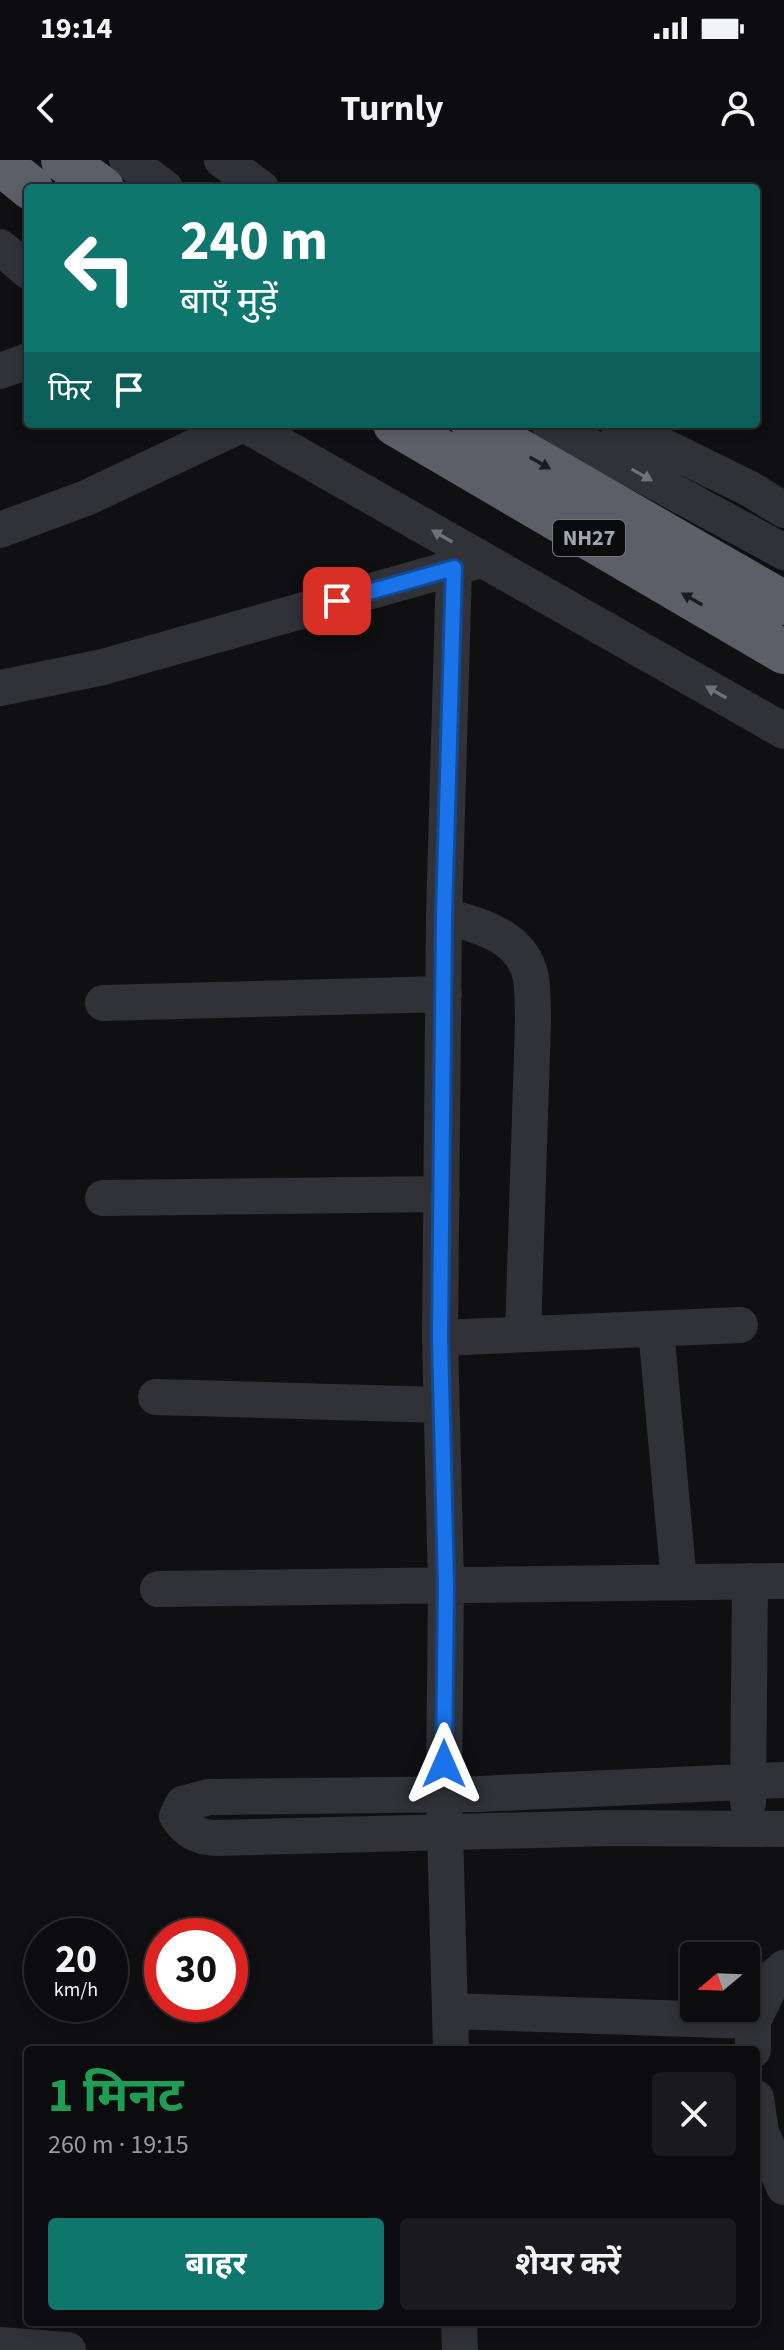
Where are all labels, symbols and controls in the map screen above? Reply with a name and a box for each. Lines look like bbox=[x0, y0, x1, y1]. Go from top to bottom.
text: 19:14 bbox=[40, 7, 112, 50]
text: Turnly bbox=[341, 83, 443, 134]
icon: back bbox=[24, 86, 68, 130]
icon: person bbox=[716, 86, 760, 130]
text: 240 m bbox=[180, 202, 328, 281]
icon: left bbox=[48, 216, 152, 320]
text: बाएँ मुड़ें bbox=[180, 276, 278, 327]
icon: arrive bbox=[107, 368, 151, 412]
text: फिर bbox=[48, 369, 91, 412]
one-way arrow bbox=[529, 456, 551, 470]
one-way arrow bbox=[631, 467, 653, 481]
road number: NH27 bbox=[553, 520, 625, 556]
one-way arrow bbox=[430, 529, 453, 543]
pin bbox=[303, 567, 371, 635]
icon: arrive bbox=[315, 579, 359, 623]
one-way arrow bbox=[681, 592, 704, 606]
one-way arrow bbox=[705, 685, 727, 699]
position arrow bbox=[402, 1722, 486, 1806]
speed limit sign: 30 bbox=[144, 1918, 248, 2022]
text: 20 bbox=[55, 1931, 97, 1988]
north arrow bbox=[680, 1942, 760, 2022]
map controls bbox=[680, 1942, 760, 2022]
text: km/h bbox=[54, 1976, 98, 2004]
text: 1 मिनट bbox=[48, 2062, 184, 2130]
button: close bbox=[652, 2072, 736, 2156]
text: 260 m · 19:15 bbox=[48, 2126, 189, 2163]
button: बाहर bbox=[48, 2218, 384, 2310]
button: शेयर करें bbox=[400, 2218, 736, 2310]

